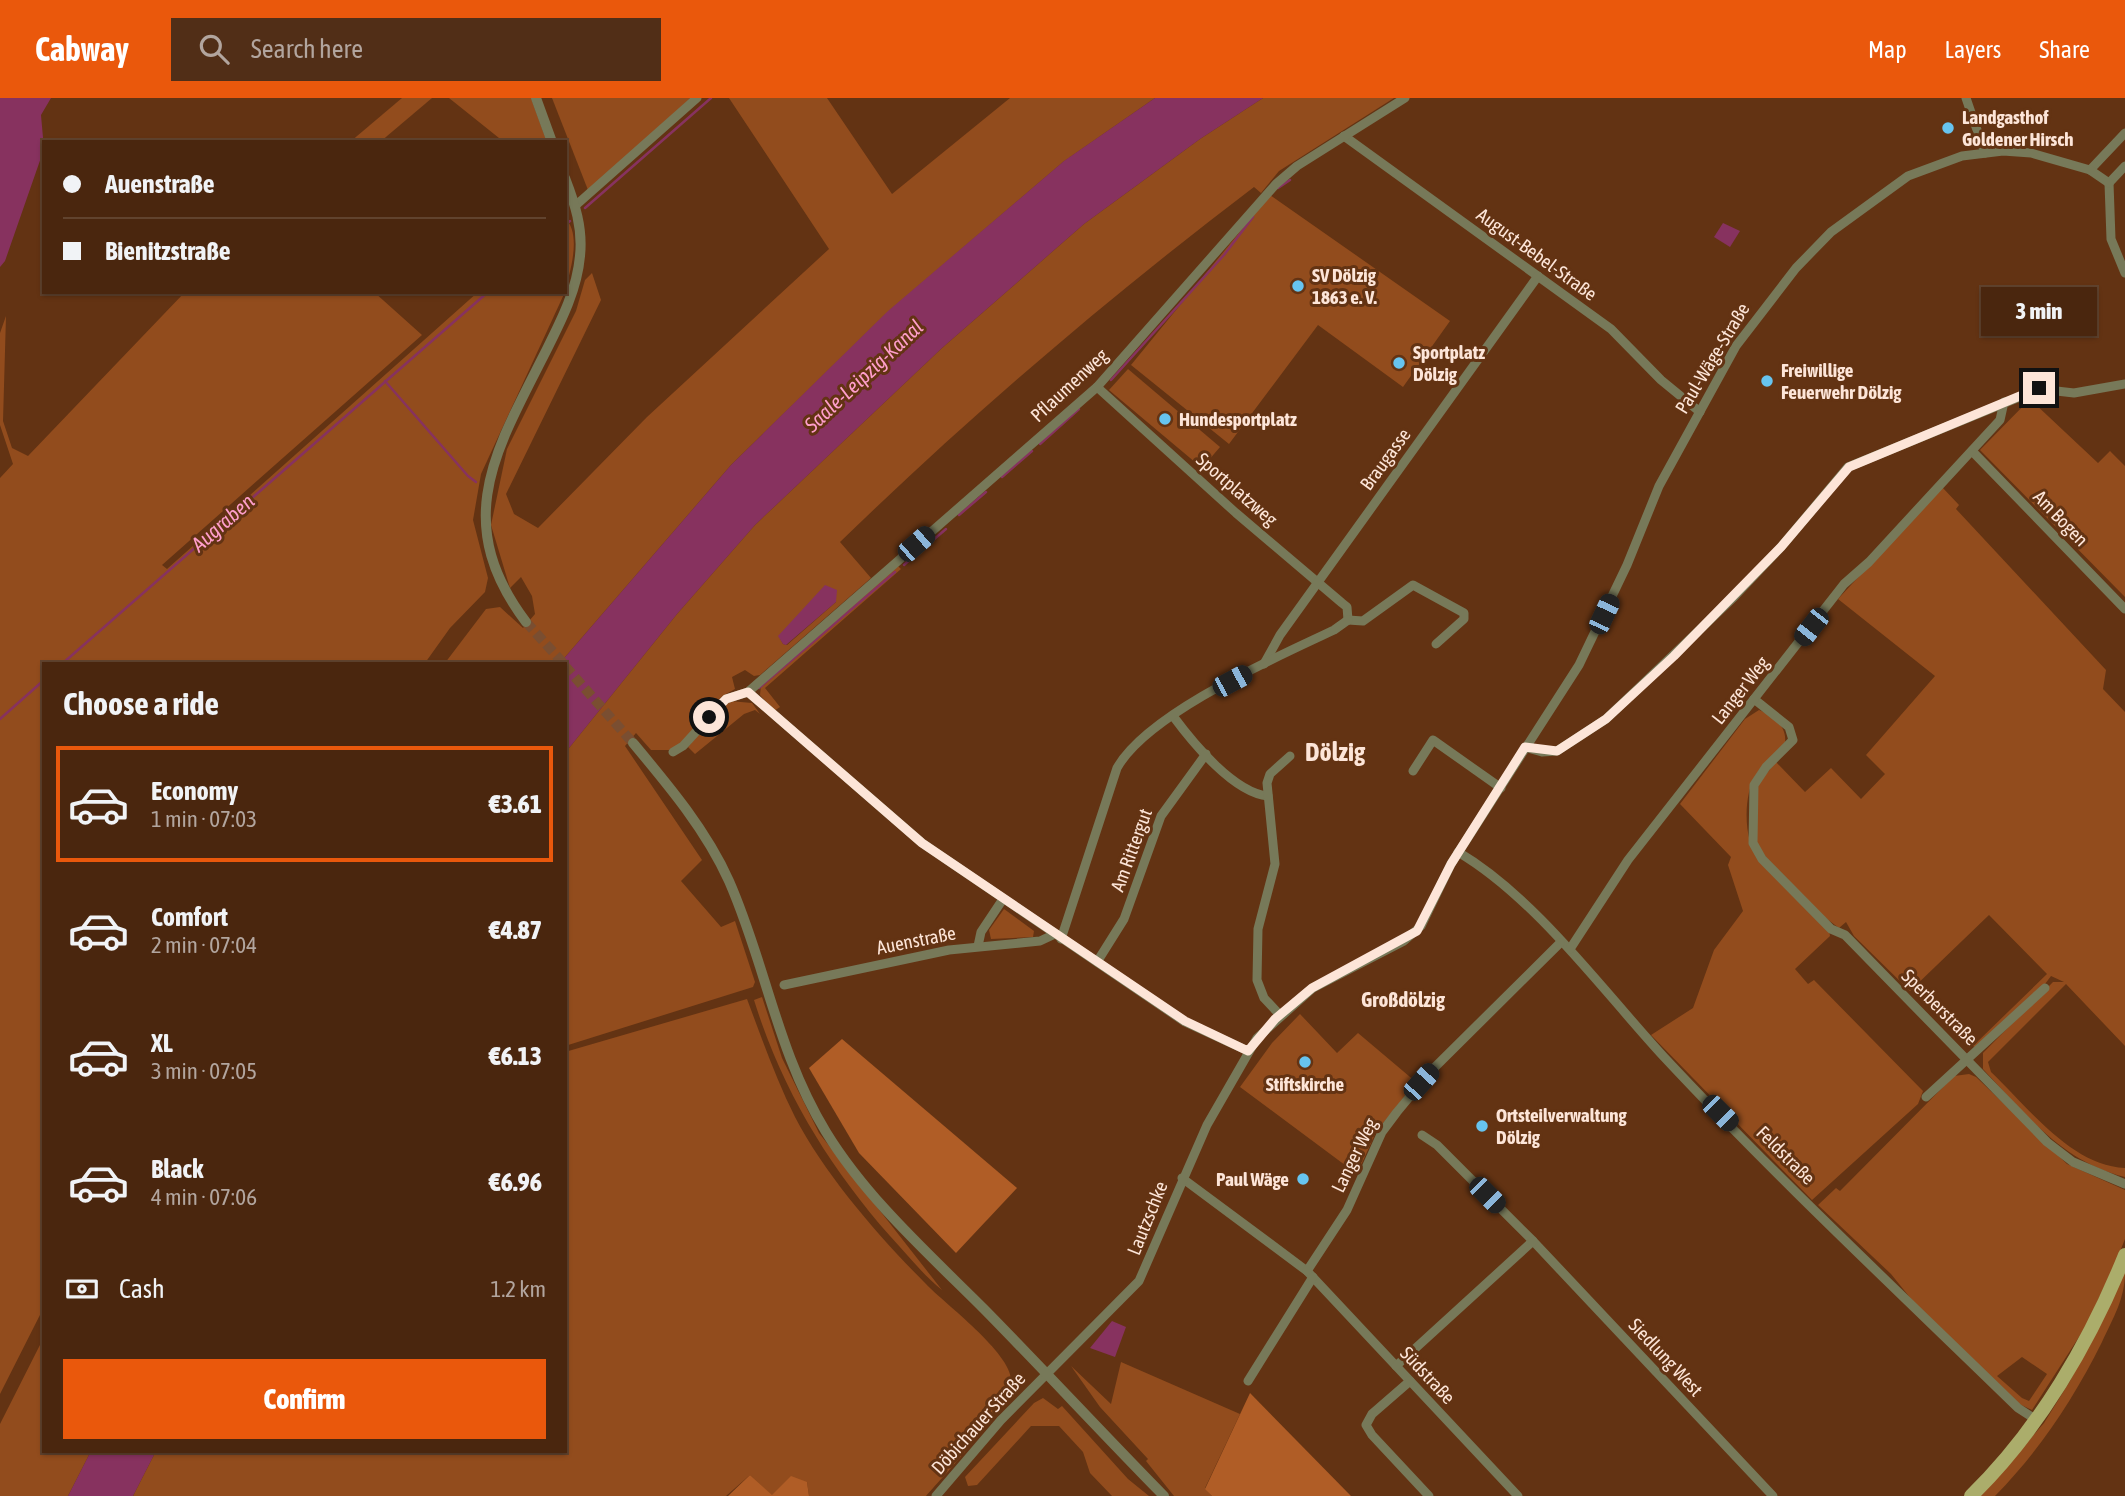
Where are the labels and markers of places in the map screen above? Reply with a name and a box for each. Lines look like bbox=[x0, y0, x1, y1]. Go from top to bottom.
place label: Landgasthof Goldener Hirsch bbox=[1962, 106, 2074, 150]
marker: Landgasthof Goldener Hirsch bbox=[1940, 120, 1956, 136]
place label: SV Dölzig 1863 e. V. bbox=[1312, 264, 1377, 308]
marker: SV Dölzig 1863 e. V. bbox=[1290, 278, 1306, 294]
place label: Sportplatz Dölzig bbox=[1413, 341, 1485, 385]
marker: Sportplatz Dölzig bbox=[1391, 355, 1407, 371]
place label: Freiwillige Feuerwehr Dölzig bbox=[1781, 359, 1902, 403]
marker: Freiwillige Feuerwehr Dölzig bbox=[1759, 373, 1775, 389]
place label: Hundesportplatz bbox=[1179, 408, 1297, 430]
marker: Hundesportplatz bbox=[1157, 411, 1173, 427]
marker: Stiftskirche bbox=[1297, 1054, 1313, 1070]
place label: Stiftskirche bbox=[1266, 1073, 1345, 1095]
place label: Ortsteilverwaltung Dölzig bbox=[1496, 1104, 1628, 1148]
marker: Ortsteilverwaltung Dölzig bbox=[1474, 1118, 1490, 1134]
place label: Paul Wäge bbox=[1216, 1168, 1289, 1190]
marker: Paul Wäge bbox=[1295, 1171, 1311, 1187]

